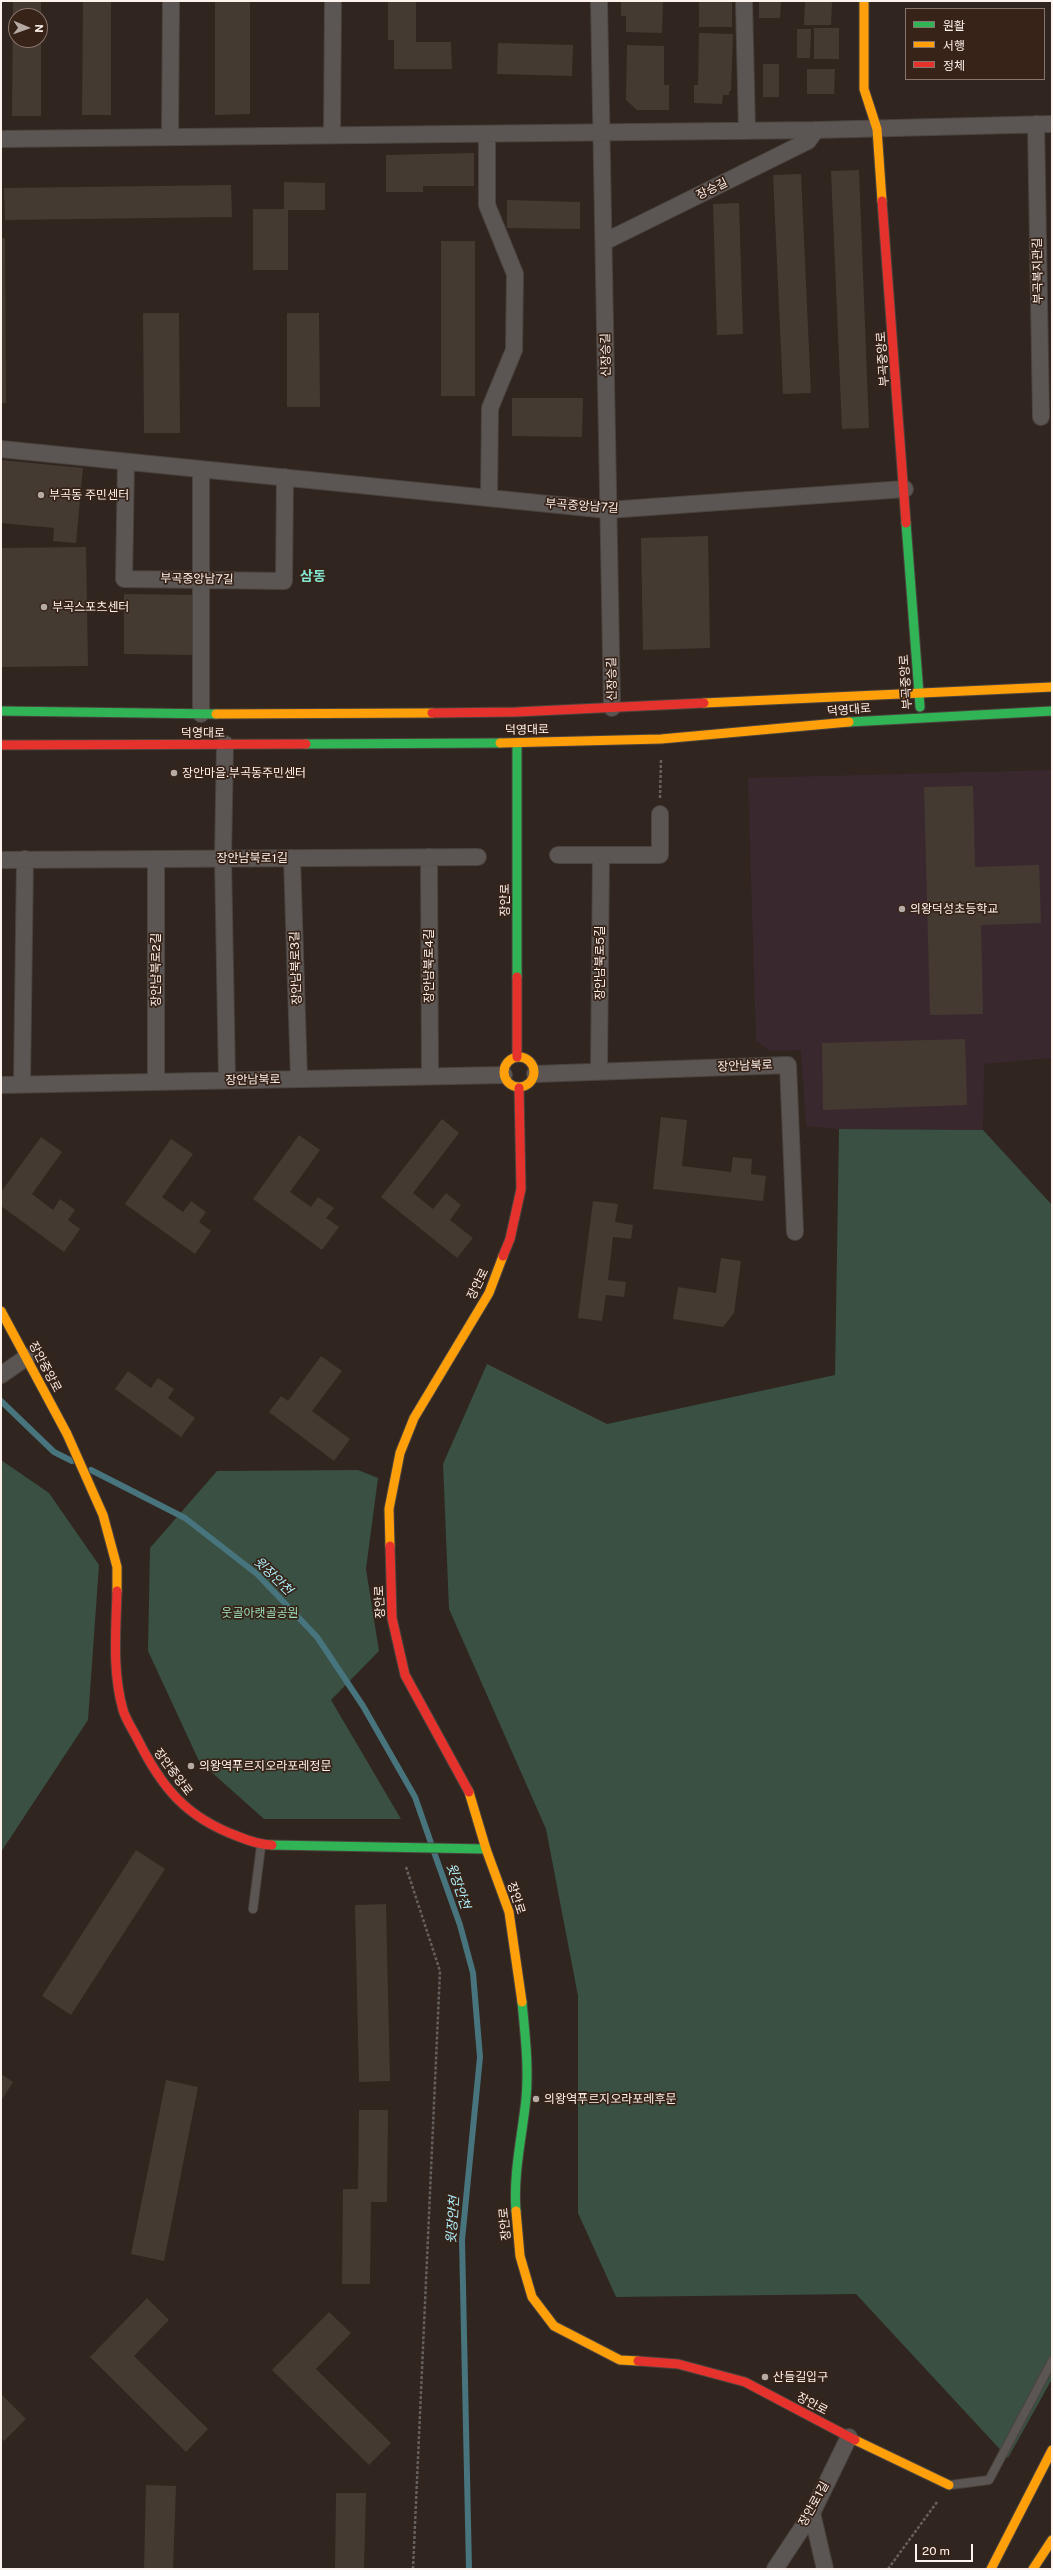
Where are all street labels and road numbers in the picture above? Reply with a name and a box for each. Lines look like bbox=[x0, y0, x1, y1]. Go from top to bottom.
street label: 장승길 bbox=[694, 175, 730, 203]
street label: 부곡복지관길 bbox=[1030, 238, 1046, 304]
street label: 부곡중앙로 bbox=[874, 331, 892, 387]
street label: 신장승길 bbox=[598, 333, 614, 377]
street label: 부곡중앙남7길 bbox=[545, 496, 619, 516]
street label: 부곡중앙남7길 bbox=[160, 571, 234, 587]
street label: 부곡중앙로 bbox=[897, 654, 915, 710]
street label: 신장승길 bbox=[604, 657, 620, 701]
street label: 덕영대로 bbox=[826, 701, 872, 719]
street label: 덕영대로 bbox=[505, 722, 549, 738]
street label: 덕영대로 bbox=[181, 726, 225, 740]
street label: 장안남북로1길 bbox=[216, 851, 288, 865]
street label: 장안로 bbox=[498, 883, 512, 917]
street label: 장안남북로5길 bbox=[593, 926, 607, 1000]
street label: 장안남북로4길 bbox=[422, 929, 436, 1003]
street label: 장안남북로3길 bbox=[288, 931, 304, 1005]
street label: 장안남북로2길 bbox=[149, 933, 163, 1007]
street label: 장안남북로 bbox=[717, 1058, 773, 1074]
street label: 장안남북로 bbox=[225, 1072, 281, 1088]
street label: 장안로 bbox=[464, 1266, 492, 1302]
street label: 장안중앙로 bbox=[26, 1339, 64, 1395]
street label: 장안로 bbox=[372, 1585, 388, 1619]
street label: 장안중앙로 bbox=[151, 1746, 195, 1798]
street label: 장안로 bbox=[504, 1880, 528, 1916]
street label: 장안로 bbox=[496, 2207, 514, 2241]
street label: 장안로 bbox=[794, 2390, 830, 2418]
street label: 장안로1길 bbox=[796, 2479, 832, 2529]

